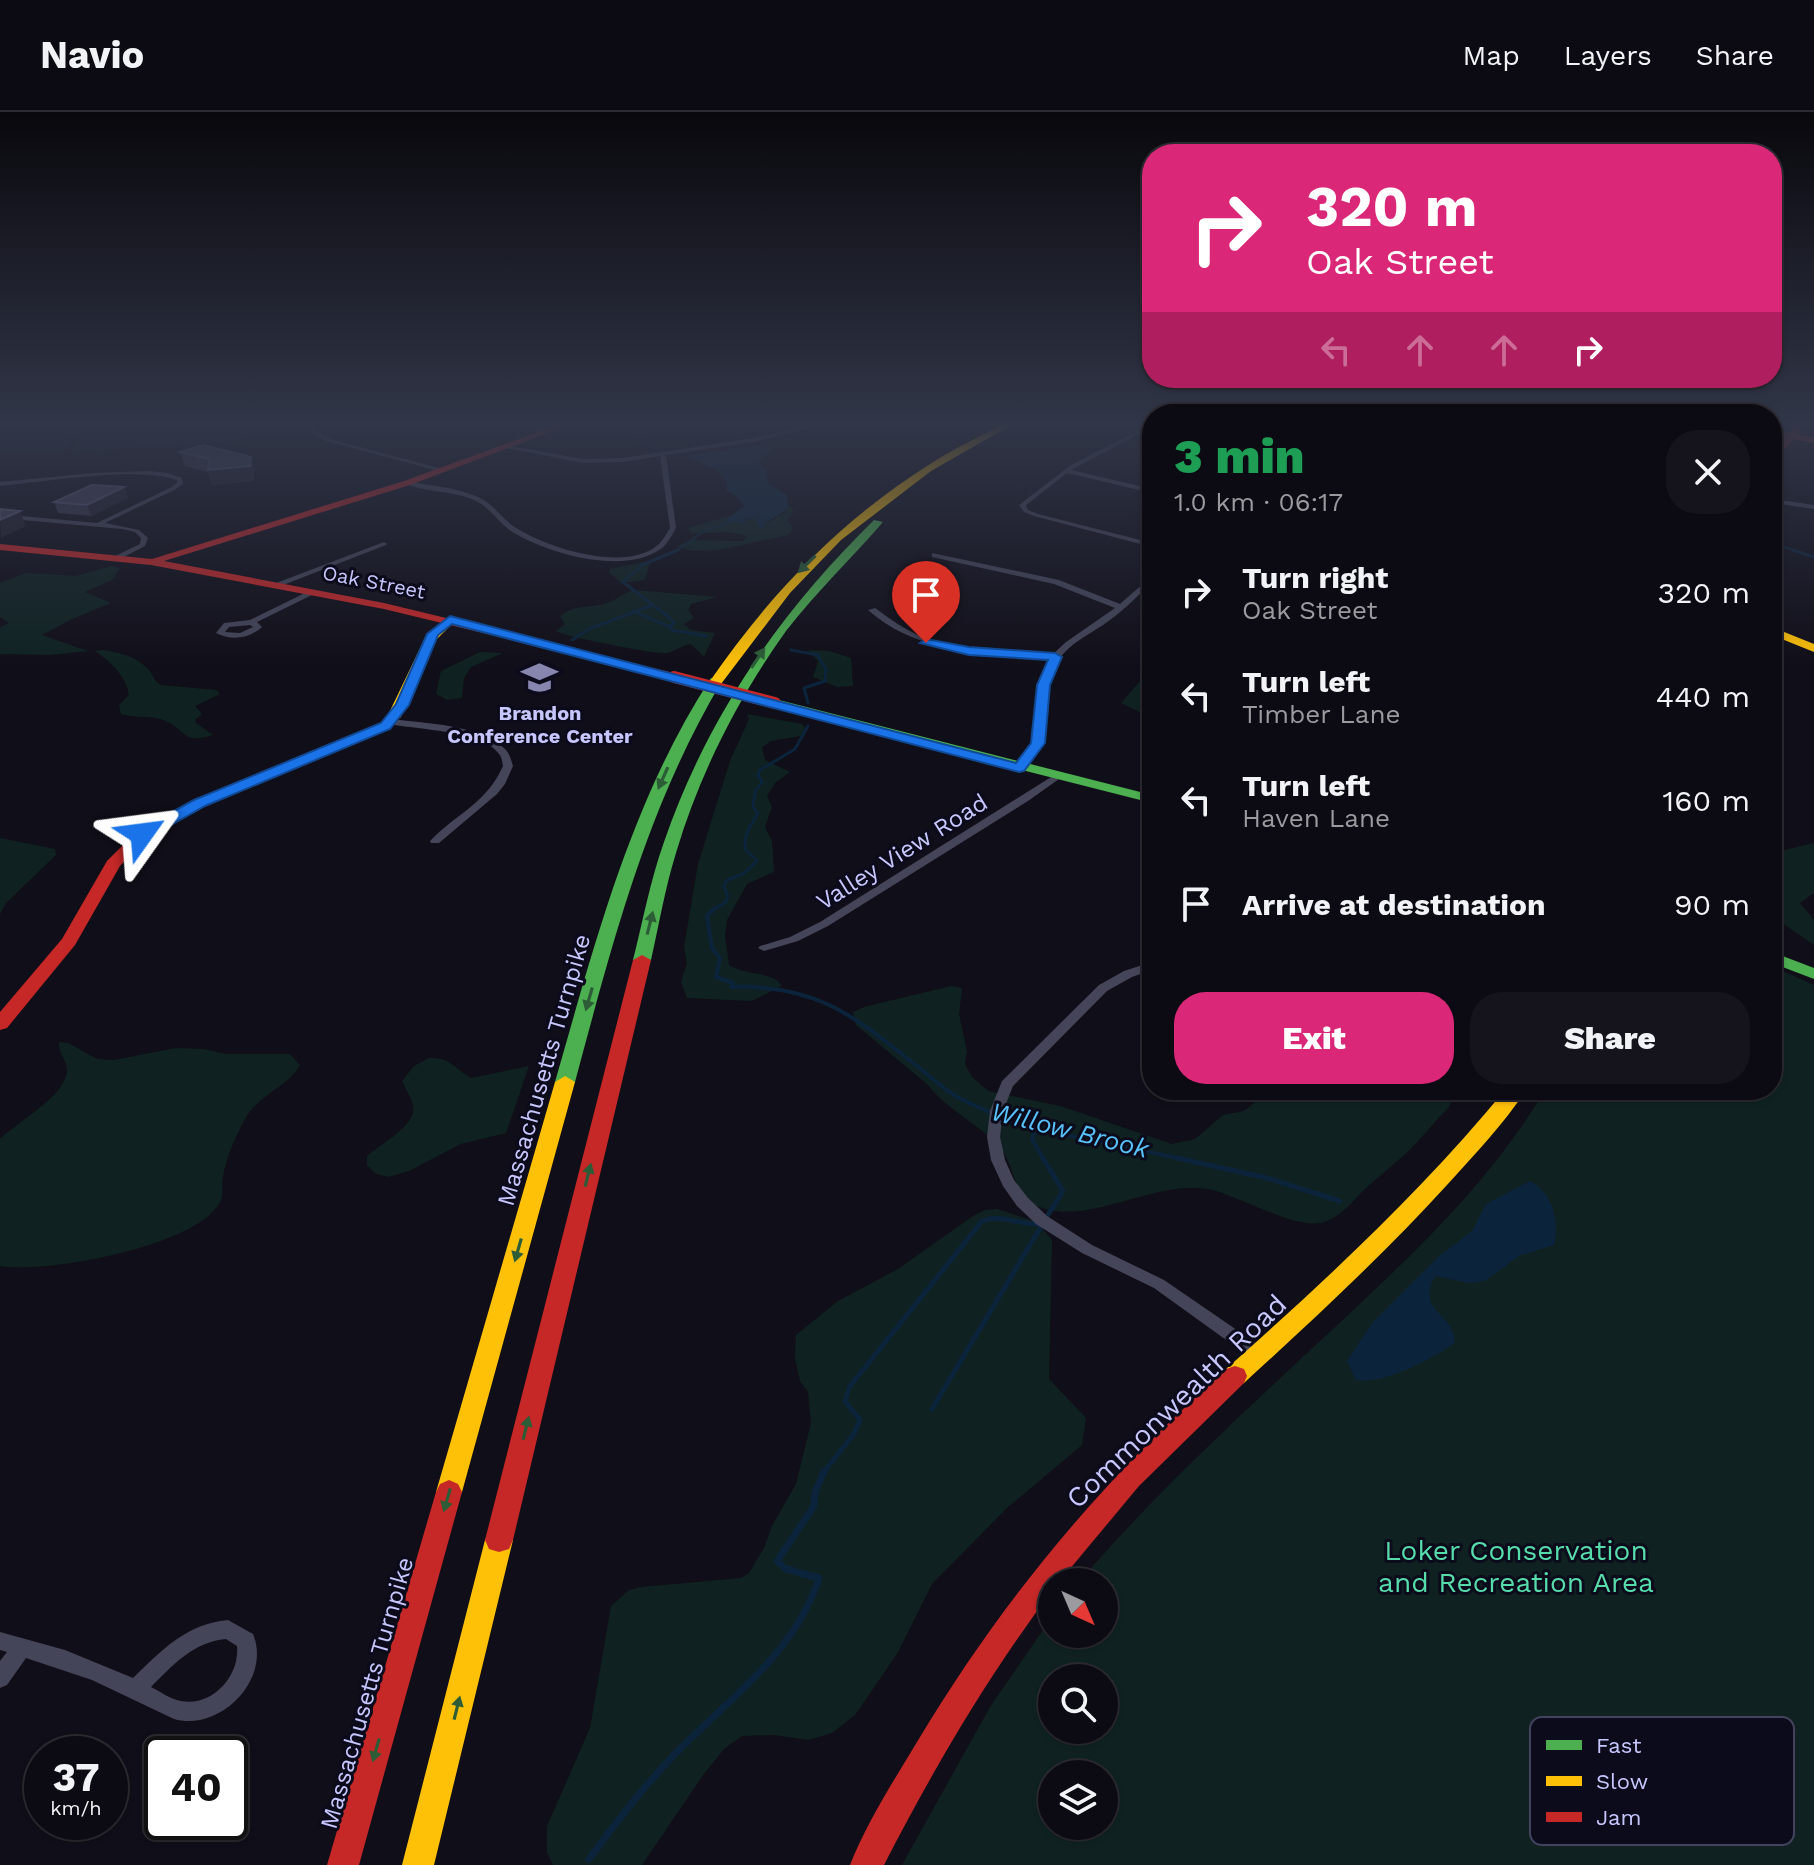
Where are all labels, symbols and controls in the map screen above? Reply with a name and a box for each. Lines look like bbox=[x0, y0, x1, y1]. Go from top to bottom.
text: Navio bbox=[40, 33, 144, 77]
text: Map bbox=[1463, 39, 1520, 72]
text: Layers bbox=[1564, 39, 1652, 72]
text: Share bbox=[1696, 39, 1774, 72]
text: 320 m bbox=[1306, 174, 1477, 240]
icon: right bbox=[1174, 176, 1278, 280]
text: Oak Street bbox=[1306, 241, 1494, 283]
icon: left bbox=[1314, 328, 1358, 372]
icon: ahead bbox=[1398, 328, 1442, 372]
icon: ahead bbox=[1482, 328, 1526, 372]
icon: right bbox=[1566, 328, 1610, 372]
text: 3 min bbox=[1174, 428, 1305, 485]
button: close bbox=[1666, 430, 1750, 514]
text: 1.0 km · 06:17 bbox=[1174, 487, 1343, 517]
one-way arrow bbox=[798, 554, 817, 573]
street label: Oak Street bbox=[321, 560, 428, 604]
text: Turn right bbox=[1242, 560, 1388, 595]
pin bbox=[892, 561, 960, 643]
icon: right bbox=[1174, 570, 1218, 614]
icon: arrive bbox=[904, 573, 948, 617]
text: 320 m bbox=[1658, 575, 1750, 610]
text: Oak Street bbox=[1242, 595, 1377, 625]
one-way arrow bbox=[750, 647, 764, 669]
school or university icon: Brandon Conference Center bbox=[521, 659, 559, 697]
text: Turn left bbox=[1242, 664, 1370, 699]
icon: left bbox=[1174, 674, 1218, 718]
text: 440 m bbox=[1656, 679, 1750, 714]
text: Timber Lane bbox=[1242, 699, 1401, 729]
place label: Brandon Conference Center bbox=[447, 701, 633, 748]
one-way arrow bbox=[656, 766, 669, 789]
text: Turn left bbox=[1242, 768, 1370, 803]
icon: left bbox=[1174, 778, 1218, 822]
text: 160 m bbox=[1663, 783, 1750, 818]
street label: Valley View Road bbox=[811, 788, 993, 916]
position arrow bbox=[100, 792, 184, 876]
text: Haven Lane bbox=[1242, 803, 1390, 833]
icon: arrive bbox=[1174, 882, 1218, 926]
text: Arrive at destination bbox=[1242, 887, 1546, 922]
text: 90 m bbox=[1674, 887, 1750, 922]
one-way arrow bbox=[644, 911, 657, 936]
street label: Massachusetts Turnpike bbox=[492, 931, 596, 1209]
one-way arrow bbox=[582, 987, 594, 1012]
button: Exit bbox=[1174, 992, 1454, 1084]
button: Share bbox=[1470, 992, 1750, 1084]
water label: Willow Brook bbox=[988, 1096, 1153, 1164]
one-way arrow bbox=[582, 1163, 594, 1188]
one-way arrow bbox=[511, 1238, 524, 1262]
street label: Commonwealth Road bbox=[1059, 1288, 1293, 1515]
one-way arrow bbox=[520, 1415, 532, 1440]
one-way arrow bbox=[440, 1488, 453, 1512]
park label: Loker Conservation and Recreation Area bbox=[1378, 1534, 1654, 1599]
street label: Massachusetts Turnpike bbox=[315, 1554, 419, 1832]
north arrow bbox=[1038, 1568, 1118, 1648]
map controls bbox=[1038, 1568, 1118, 1840]
button: search bbox=[1038, 1664, 1118, 1744]
one-way arrow bbox=[451, 1695, 464, 1720]
legend bbox=[1530, 1717, 1794, 1845]
text: Fast bbox=[1596, 1733, 1642, 1758]
speed limit sign: 40 bbox=[144, 1736, 248, 1840]
one-way arrow bbox=[369, 1738, 382, 1762]
text: 37 bbox=[53, 1754, 99, 1801]
button: layers bbox=[1038, 1760, 1118, 1840]
text: Slow bbox=[1596, 1769, 1648, 1794]
text: km/h bbox=[50, 1796, 102, 1820]
text: Jam bbox=[1596, 1805, 1641, 1830]

